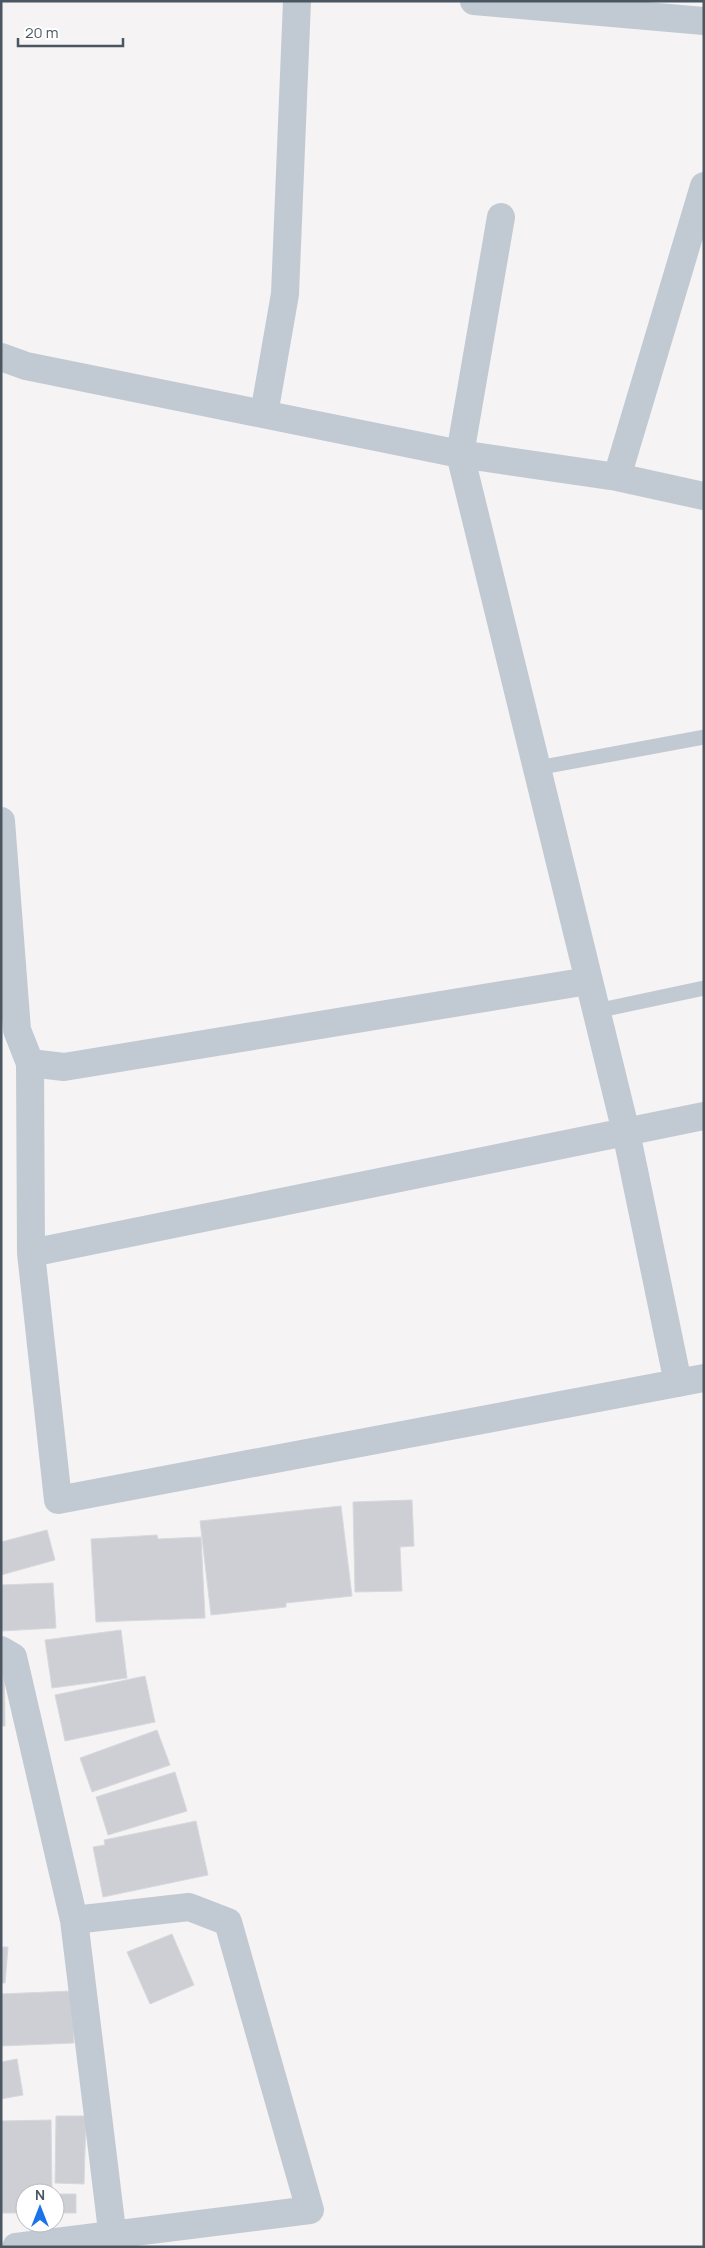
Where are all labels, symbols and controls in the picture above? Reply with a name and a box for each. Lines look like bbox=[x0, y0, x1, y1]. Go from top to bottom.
scale bar bbox=[18, 15, 122, 47]
text: 20 m bbox=[25, 22, 58, 43]
north arrow bbox=[15, 2183, 65, 2233]
text: N bbox=[35, 2185, 45, 2204]

